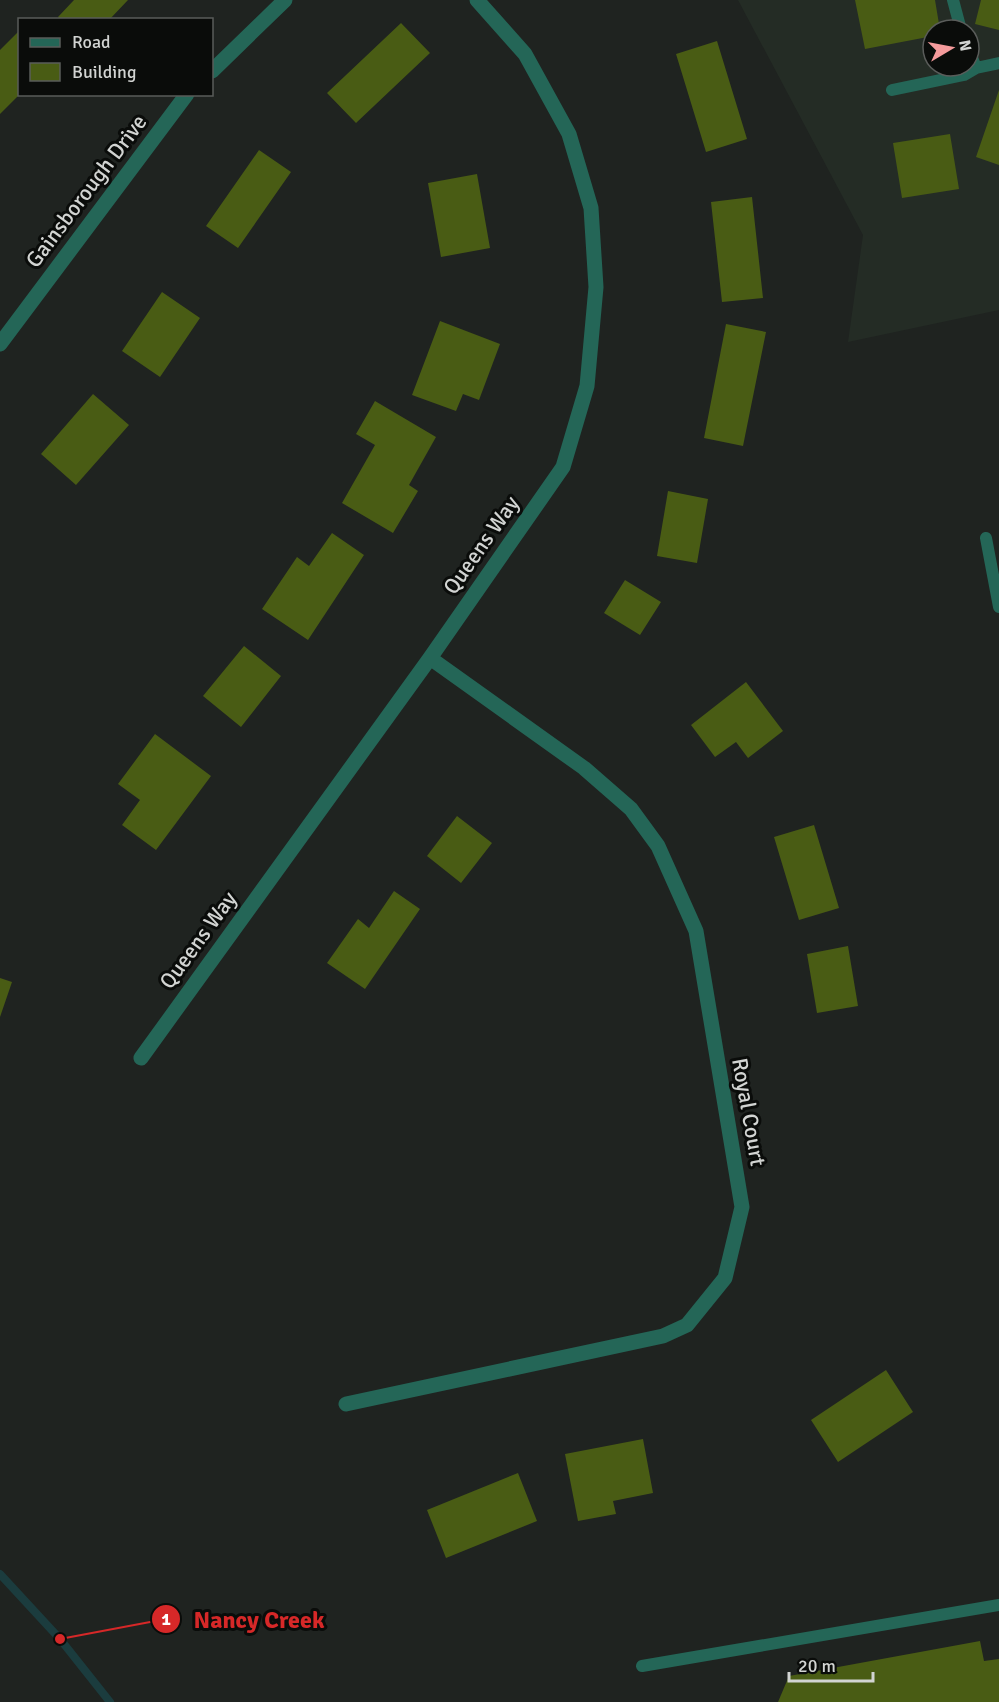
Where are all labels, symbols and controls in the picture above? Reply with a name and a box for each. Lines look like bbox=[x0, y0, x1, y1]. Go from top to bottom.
legend bbox=[18, 18, 213, 96]
north arrow bbox=[921, 18, 981, 78]
text: Road bbox=[72, 31, 111, 53]
text: N bbox=[954, 38, 976, 53]
text: Building bbox=[72, 61, 136, 83]
street label: Gainsborough Drive bbox=[20, 109, 152, 273]
street label: Queens Way bbox=[437, 490, 525, 599]
street label: Queens Way bbox=[154, 885, 243, 994]
street label: Royal Court bbox=[726, 1056, 772, 1168]
callout: Nancy Creek bbox=[151, 1598, 336, 1640]
text: Nancy Creek bbox=[193, 1605, 325, 1635]
text: 1 bbox=[161, 1608, 171, 1630]
scale bar bbox=[789, 1645, 873, 1683]
text: 20 m bbox=[798, 1655, 836, 1677]

